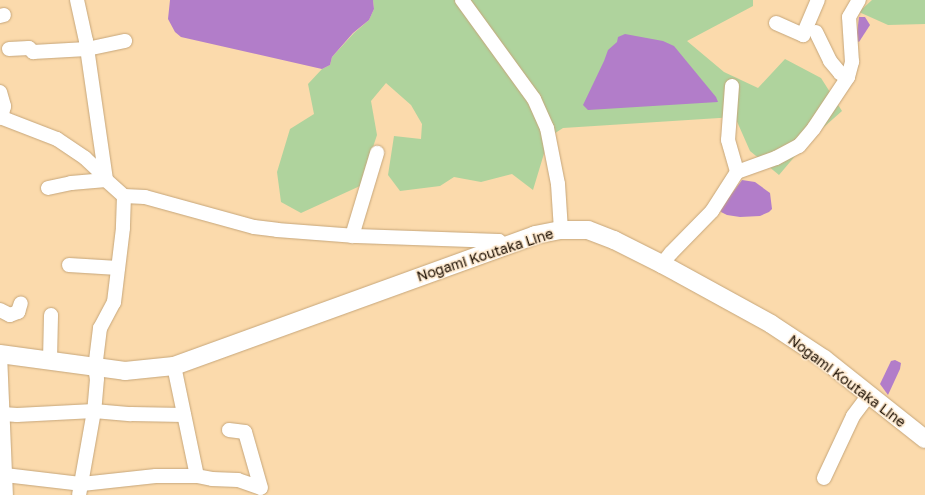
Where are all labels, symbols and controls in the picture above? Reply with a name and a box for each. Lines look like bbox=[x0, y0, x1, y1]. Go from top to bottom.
street label: Nogami Koutaka Line bbox=[415, 225, 555, 285]
street label: Nogami Koutaka Line bbox=[785, 331, 909, 431]

